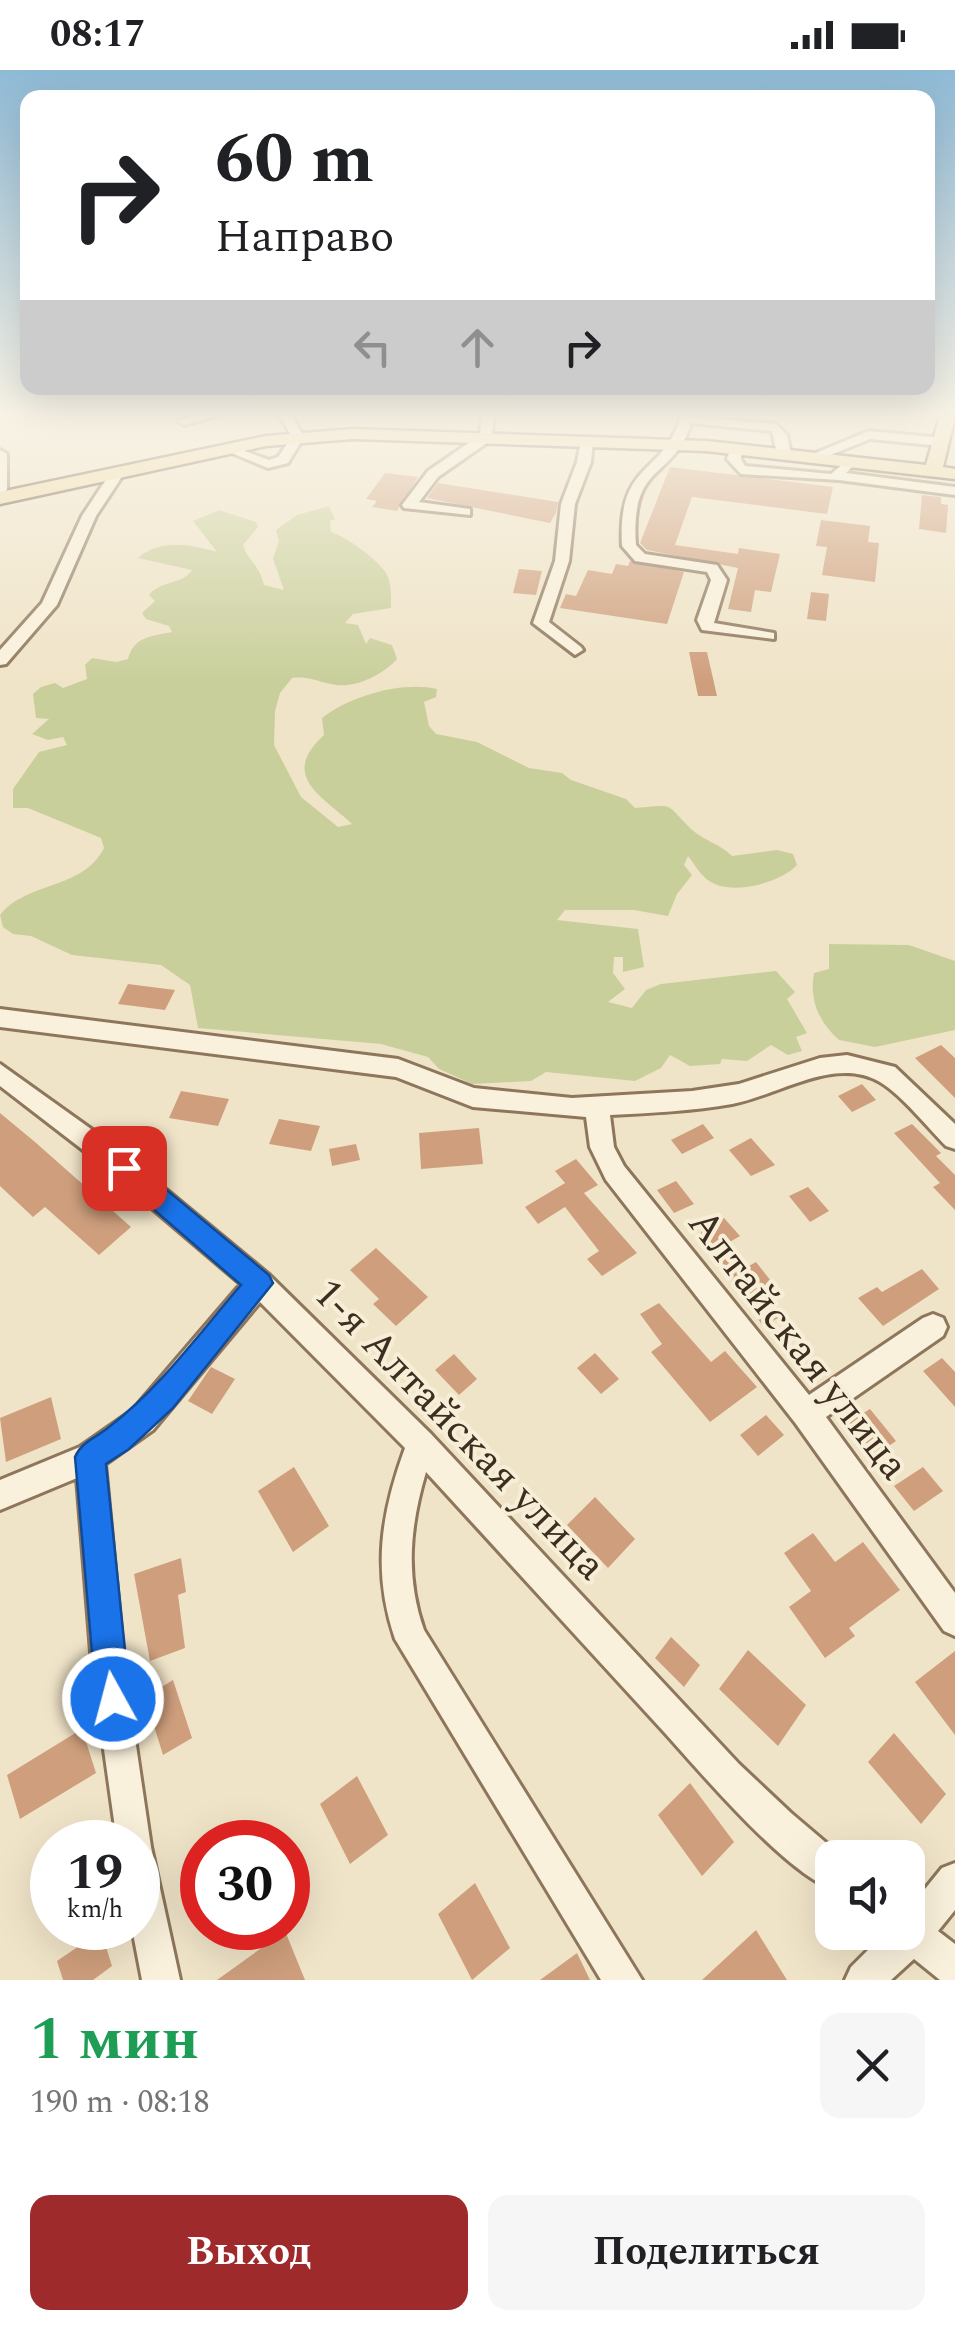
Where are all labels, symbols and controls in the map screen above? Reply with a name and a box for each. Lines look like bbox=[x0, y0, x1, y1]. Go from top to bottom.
text: 08:17 bbox=[50, 6, 145, 64]
text: 60 m bbox=[215, 107, 374, 213]
icon: right bbox=[50, 130, 180, 260]
text: Направо bbox=[215, 203, 394, 272]
icon: left bbox=[345, 320, 400, 375]
icon: ahead bbox=[450, 320, 505, 375]
icon: right bbox=[555, 320, 610, 375]
pin bbox=[82, 1126, 167, 1211]
icon: arrive bbox=[97, 1141, 152, 1196]
street label: Алтайская улица bbox=[672, 1195, 925, 1494]
street label: 1-я Алтайская улица bbox=[298, 1264, 621, 1596]
position arrow bbox=[61, 1647, 165, 1751]
speed limit sign: 30 bbox=[180, 1820, 310, 1950]
text: 19 bbox=[67, 1835, 123, 1911]
map controls bbox=[815, 1840, 925, 1950]
button: sound bbox=[815, 1840, 925, 1950]
text: km/h bbox=[67, 1891, 123, 1929]
text: 1 мин bbox=[30, 1994, 199, 2086]
button: close bbox=[820, 2013, 925, 2118]
text: 190 m · 08:18 bbox=[30, 2078, 210, 2127]
button: Выход bbox=[30, 2195, 468, 2310]
button: Поделиться bbox=[488, 2195, 925, 2310]

